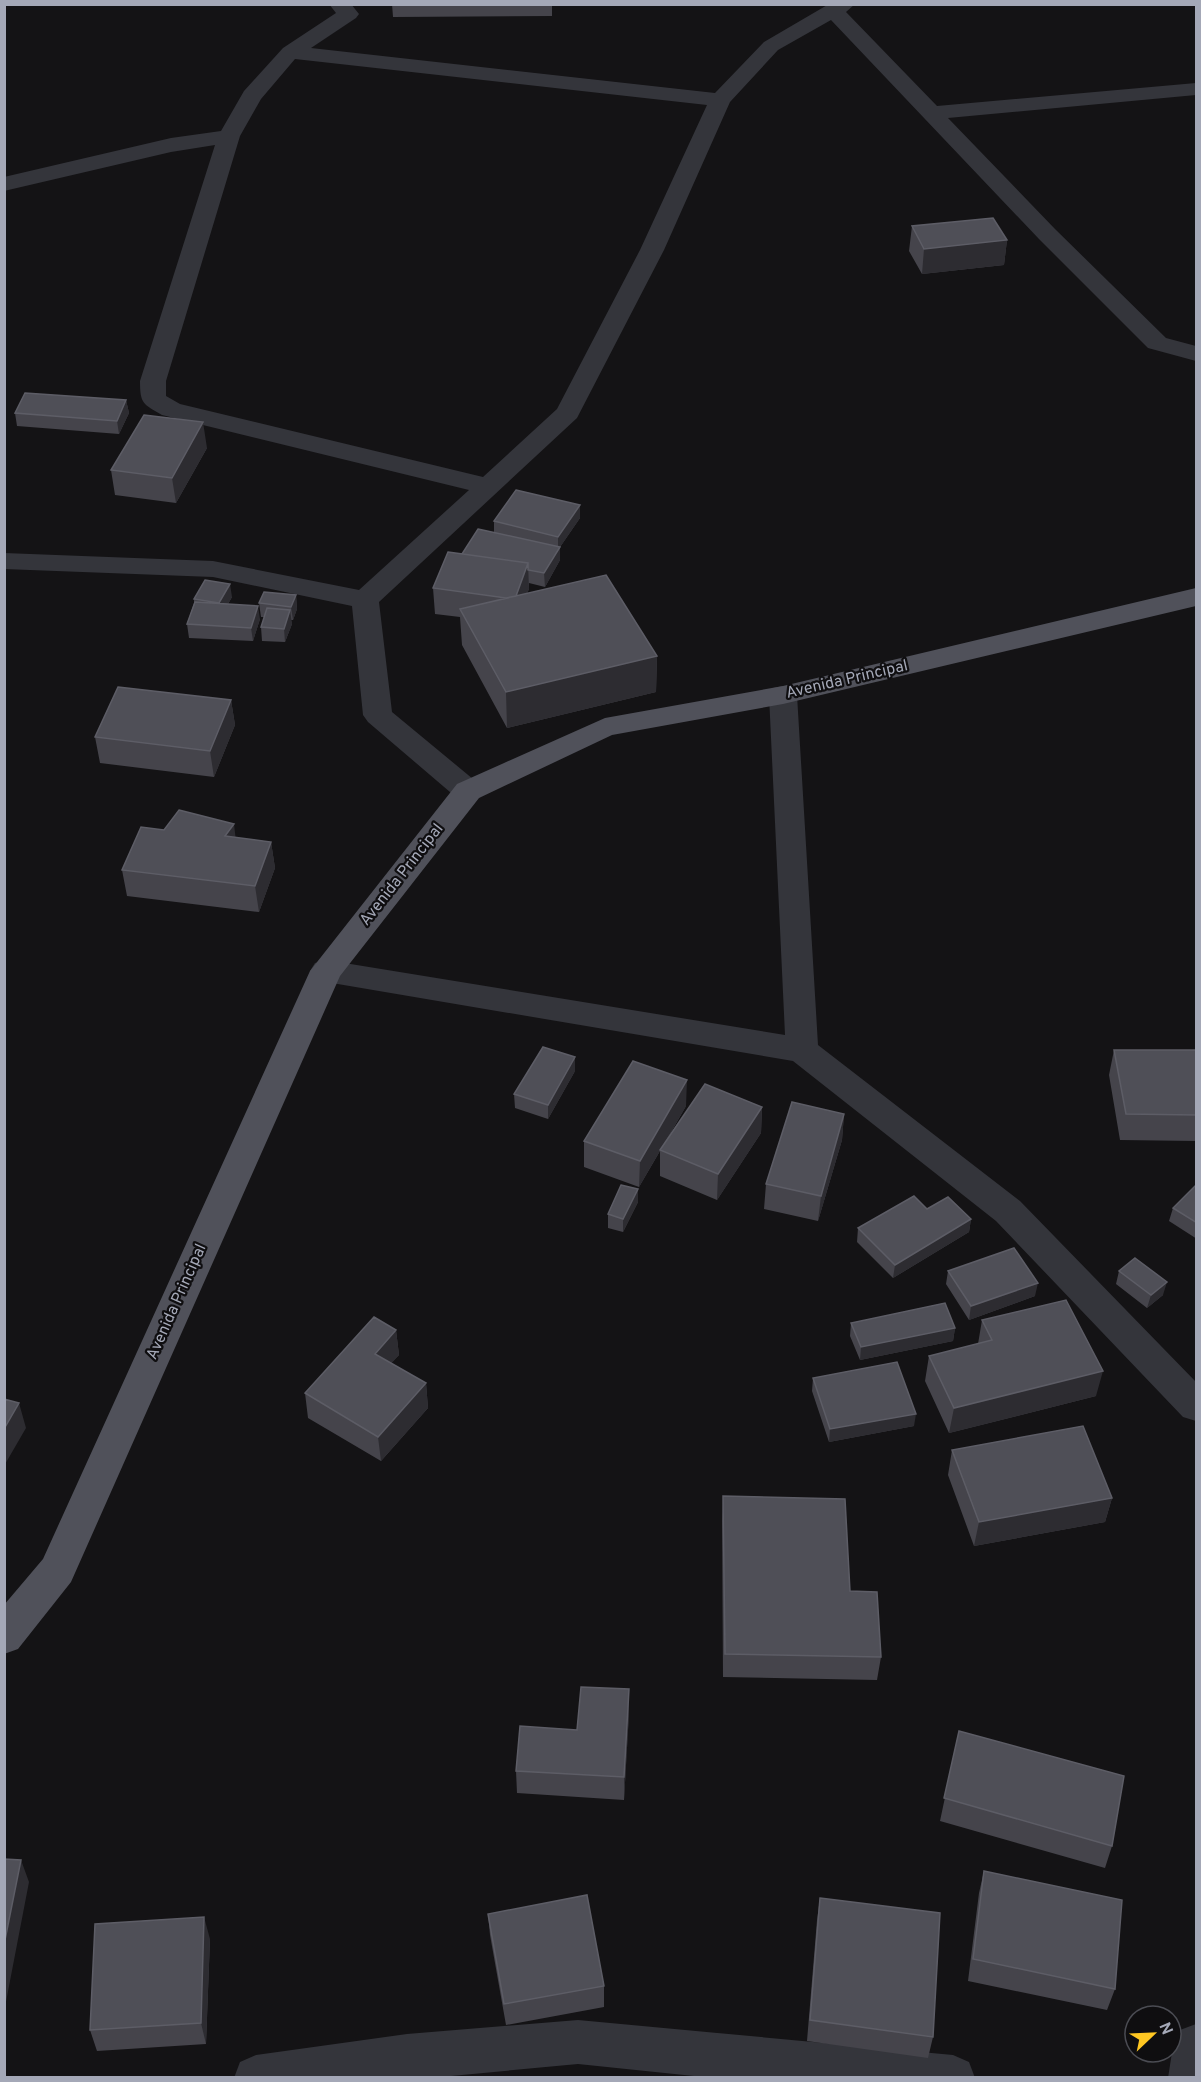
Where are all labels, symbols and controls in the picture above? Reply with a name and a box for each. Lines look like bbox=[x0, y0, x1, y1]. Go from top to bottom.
street label: Avenida Principal bbox=[784, 656, 910, 704]
street label: Avenida Principal bbox=[356, 820, 448, 930]
street label: Avenida Principal bbox=[143, 1241, 211, 1363]
north arrow bbox=[1123, 2004, 1183, 2064]
text: N bbox=[1154, 2020, 1176, 2038]

